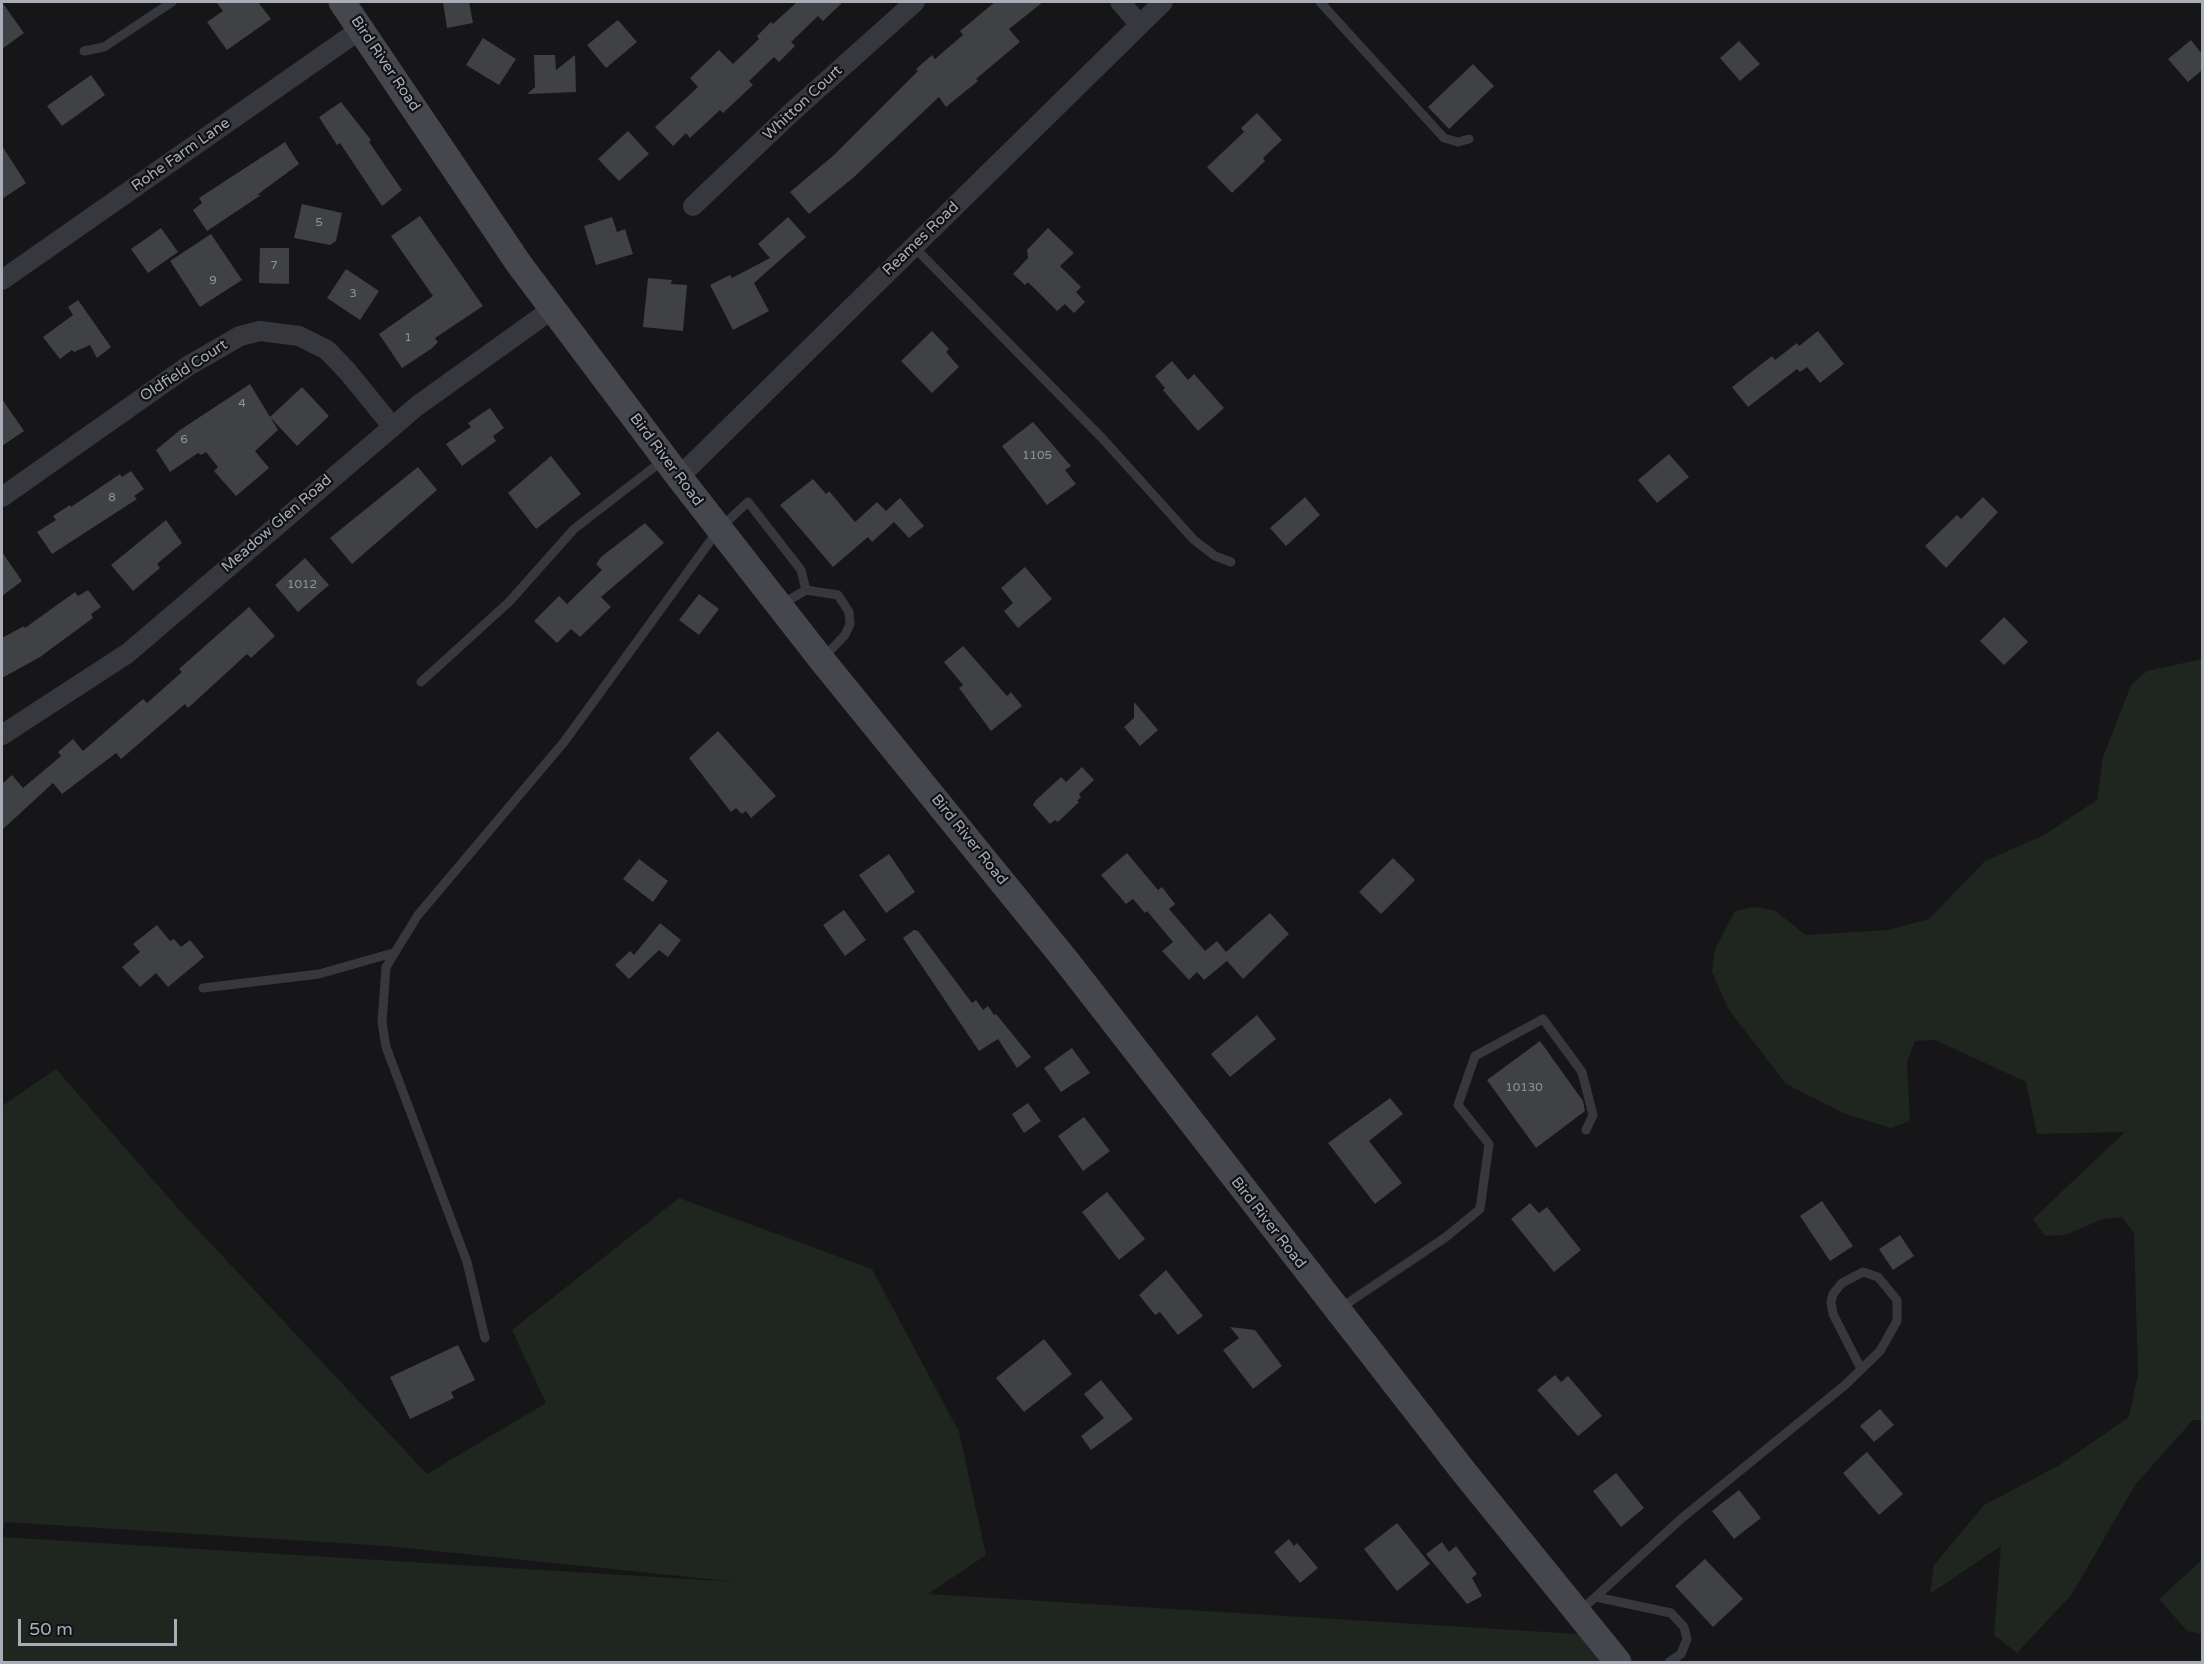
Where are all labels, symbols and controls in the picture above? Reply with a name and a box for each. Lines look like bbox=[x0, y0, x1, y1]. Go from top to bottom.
street label: Bird River Road bbox=[347, 13, 423, 115]
street label: Whitton Court bbox=[760, 62, 846, 144]
street label: Rohe Farm Lane bbox=[128, 114, 234, 196]
street label: Reames Road bbox=[879, 198, 963, 280]
house number: 5 bbox=[315, 216, 323, 230]
house number: 7 bbox=[270, 259, 278, 273]
house number: 9 bbox=[209, 274, 217, 288]
house number: 3 bbox=[349, 287, 357, 301]
house number: 1 bbox=[404, 331, 412, 345]
street label: Oldfield Court bbox=[137, 336, 231, 406]
house number: 4 bbox=[238, 397, 246, 411]
street label: Bird River Road bbox=[625, 410, 707, 510]
house number: 6 bbox=[180, 433, 188, 447]
house number: 1105 bbox=[1022, 449, 1052, 463]
street label: Meadow Glen Road bbox=[218, 471, 336, 577]
house number: 8 bbox=[108, 491, 116, 505]
house number: 1012 bbox=[287, 578, 317, 592]
street label: Bird River Road bbox=[927, 791, 1011, 889]
house number: 10130 bbox=[1505, 1081, 1543, 1095]
street label: Bird River Road bbox=[1227, 1174, 1309, 1272]
scale bar bbox=[21, 1607, 180, 1645]
text: 50 m bbox=[29, 1618, 73, 1640]

